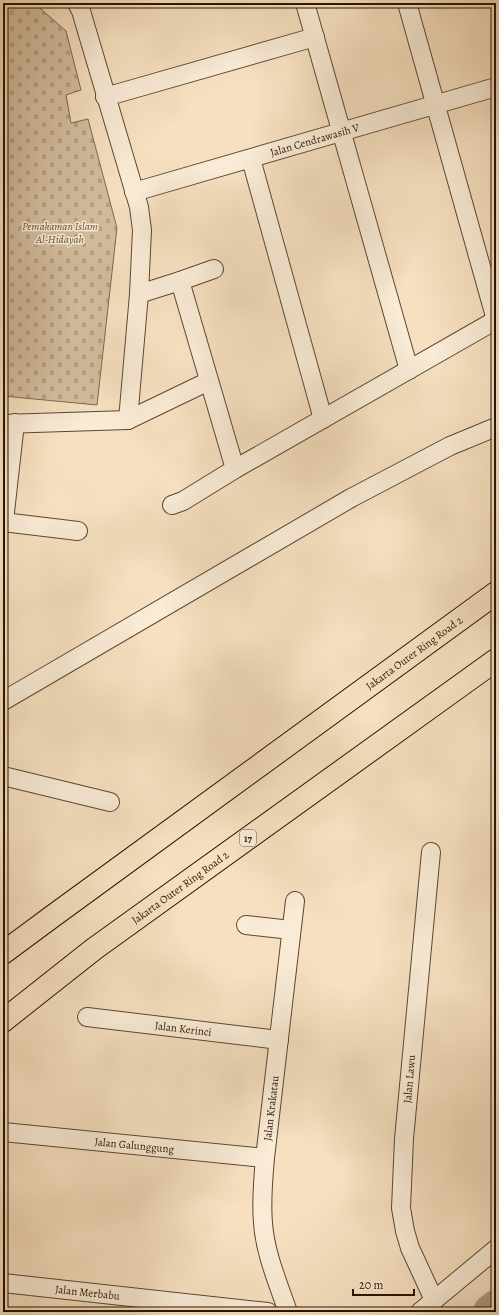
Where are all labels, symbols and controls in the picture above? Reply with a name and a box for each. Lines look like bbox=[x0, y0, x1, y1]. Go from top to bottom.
street label: Jalan Cendrawasih V bbox=[268, 120, 361, 160]
park label: Pemakaman Islam Al-Hidayah bbox=[22, 219, 98, 247]
street label: Jakarta Outer Ring Road 2 bbox=[363, 613, 466, 694]
road number: 17 bbox=[240, 830, 256, 846]
street label: Jakarta Outer Ring Road 2 bbox=[129, 847, 232, 928]
street label: Jalan Kerinci bbox=[154, 1018, 213, 1040]
street label: Jalan Lawu bbox=[400, 1054, 419, 1104]
street label: Jalan Krakatau bbox=[260, 1075, 283, 1142]
street label: Jalan Galunggung bbox=[94, 1134, 175, 1157]
scale bar bbox=[353, 1271, 414, 1297]
text: 20 m bbox=[359, 1277, 383, 1293]
street label: Jalan Merbabu bbox=[54, 1282, 121, 1304]

